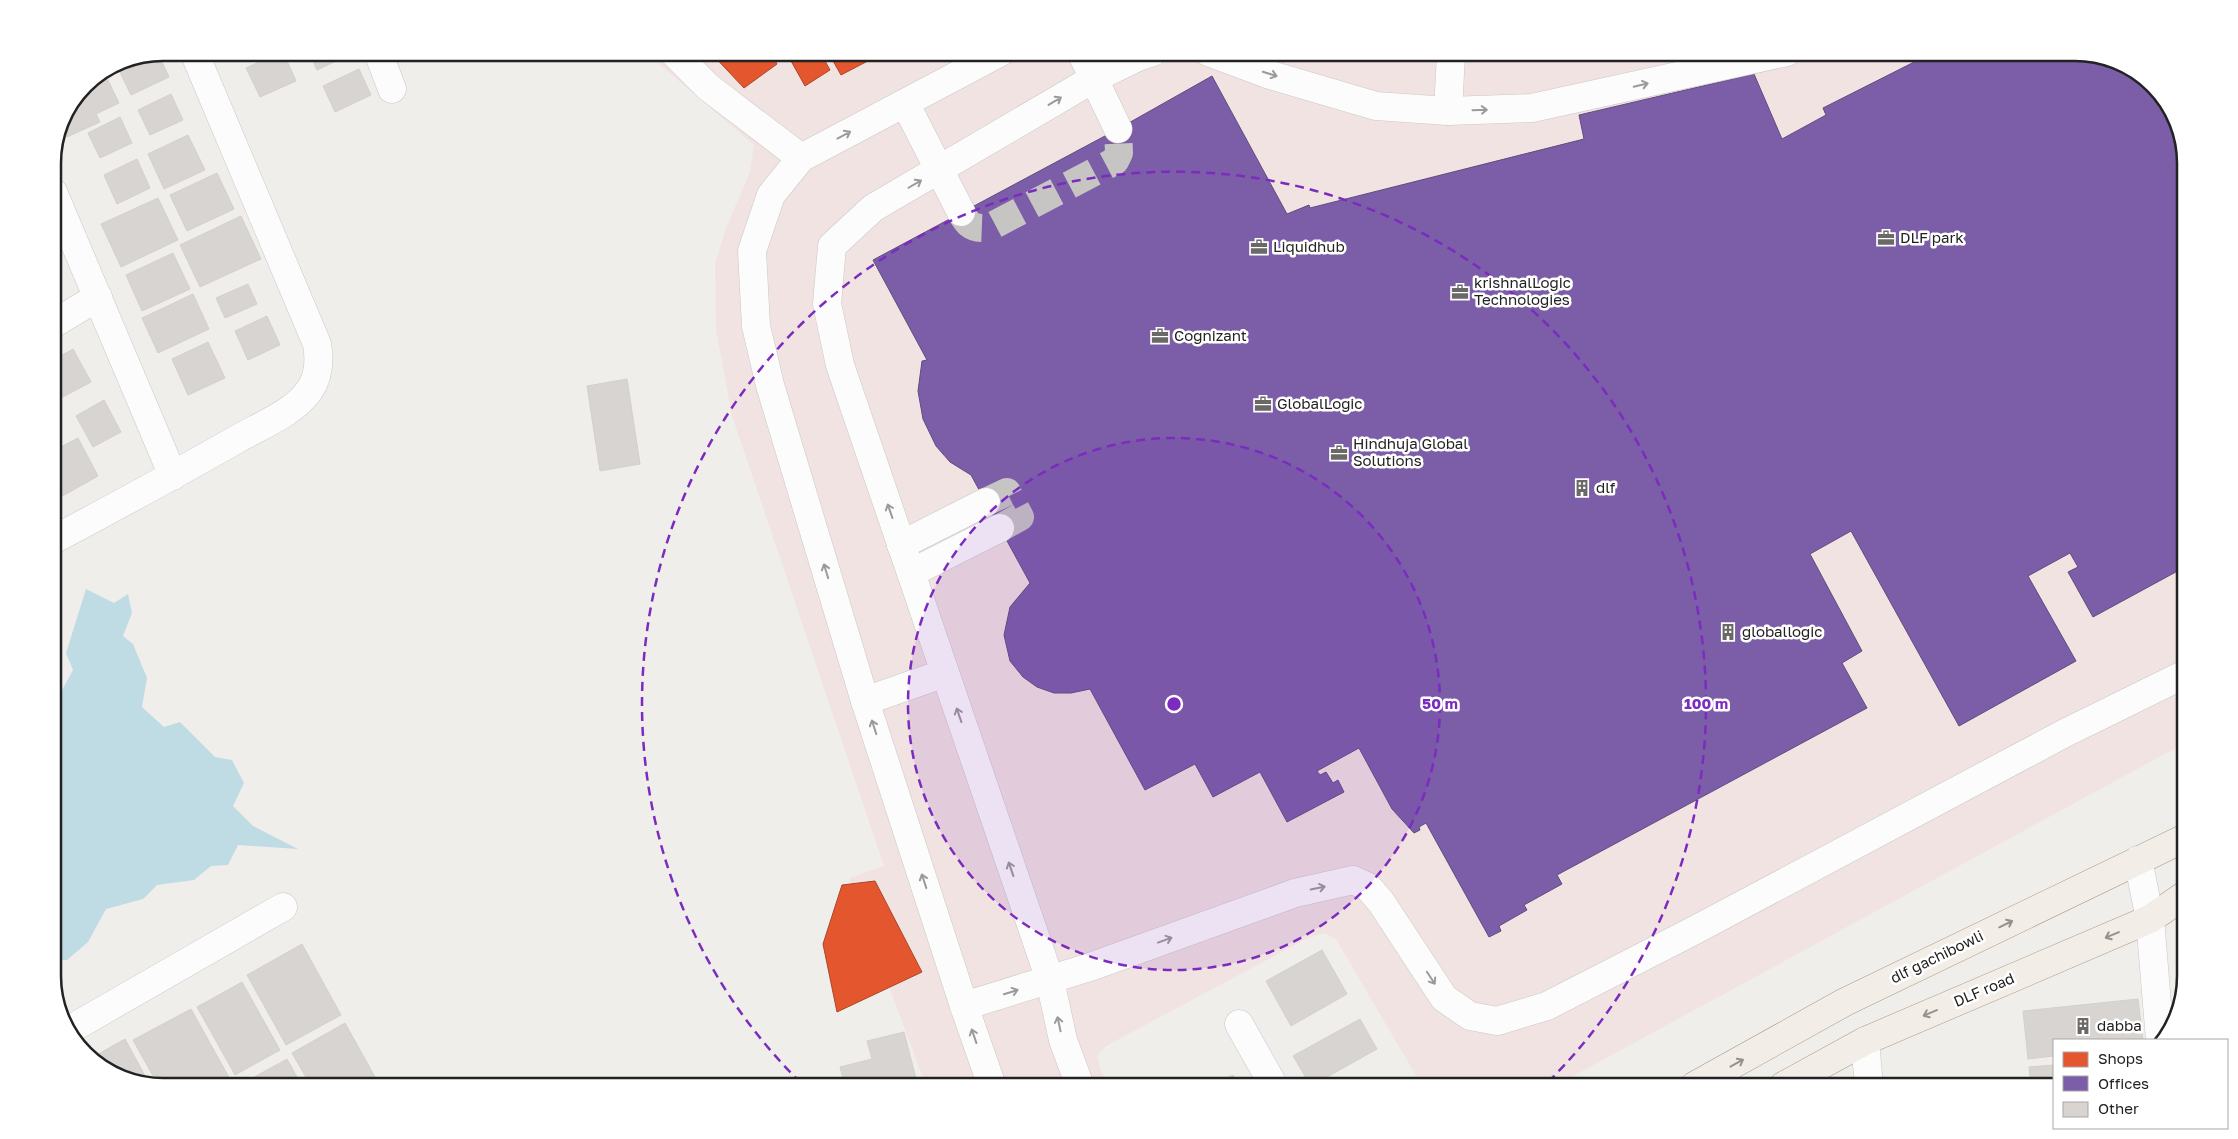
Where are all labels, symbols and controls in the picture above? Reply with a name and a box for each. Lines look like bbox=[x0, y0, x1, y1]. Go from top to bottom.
one-way arrow bbox=[1262, 70, 1278, 80]
one-way arrow bbox=[1632, 80, 1648, 89]
one-way arrow bbox=[1048, 96, 1062, 106]
one-way arrow bbox=[1472, 105, 1488, 114]
one-way arrow bbox=[836, 130, 851, 140]
one-way arrow bbox=[908, 179, 923, 189]
office icon: DLF park bbox=[1876, 228, 1896, 248]
place label: DLF park bbox=[1900, 228, 1964, 246]
office icon: Liquidhub bbox=[1249, 237, 1269, 257]
place label: Liquidhub bbox=[1273, 237, 1345, 255]
place label: krishnalLogic Technologies bbox=[1474, 273, 1571, 308]
office icon: krishnalLogic Technologies bbox=[1450, 282, 1470, 302]
office icon: Cognizant bbox=[1150, 326, 1170, 346]
place label: Cognizant bbox=[1174, 326, 1247, 344]
office icon: GlobalLogic bbox=[1253, 394, 1273, 414]
place label: GlobalLogic bbox=[1277, 394, 1363, 412]
place label: Hindhuja Global Solutions bbox=[1353, 434, 1468, 469]
office icon: Hindhuja Global Solutions bbox=[1329, 443, 1349, 463]
building icon: dlf bbox=[1572, 478, 1592, 498]
place label: dlf bbox=[1596, 478, 1616, 496]
one-way arrow bbox=[884, 504, 894, 520]
one-way arrow bbox=[821, 564, 831, 580]
building icon: globallogic bbox=[1718, 622, 1738, 642]
place label: globallogic bbox=[1742, 622, 1822, 640]
text: 50 m bbox=[1422, 694, 1458, 712]
text: 100 m bbox=[1684, 694, 1728, 712]
centre of rings bbox=[1165, 695, 1183, 713]
one-way arrow bbox=[954, 707, 963, 723]
one-way arrow bbox=[868, 719, 878, 735]
one-way arrow bbox=[1006, 861, 1016, 877]
one-way arrow bbox=[918, 874, 928, 890]
one-way arrow bbox=[1310, 883, 1326, 892]
one-way arrow bbox=[1998, 919, 2013, 928]
street label: dlf gachibowli bbox=[1887, 926, 1986, 986]
one-way arrow bbox=[2105, 931, 2120, 941]
one-way arrow bbox=[1156, 935, 1172, 944]
street label: DLF road bbox=[1951, 968, 2017, 1010]
one-way arrow bbox=[1426, 970, 1436, 984]
one-way arrow bbox=[1002, 987, 1018, 997]
one-way arrow bbox=[1923, 1008, 1938, 1018]
one-way arrow bbox=[1054, 1016, 1063, 1032]
building icon: dabba bbox=[2073, 1016, 2093, 1036]
place label: dabba bbox=[2097, 1016, 2142, 1034]
one-way arrow bbox=[969, 1029, 978, 1044]
legend bbox=[2053, 1039, 2228, 1129]
text: Shops bbox=[2098, 1049, 2143, 1067]
one-way arrow bbox=[1729, 1057, 1744, 1067]
text: Offices bbox=[2098, 1074, 2149, 1092]
text: Other bbox=[2098, 1099, 2139, 1117]

